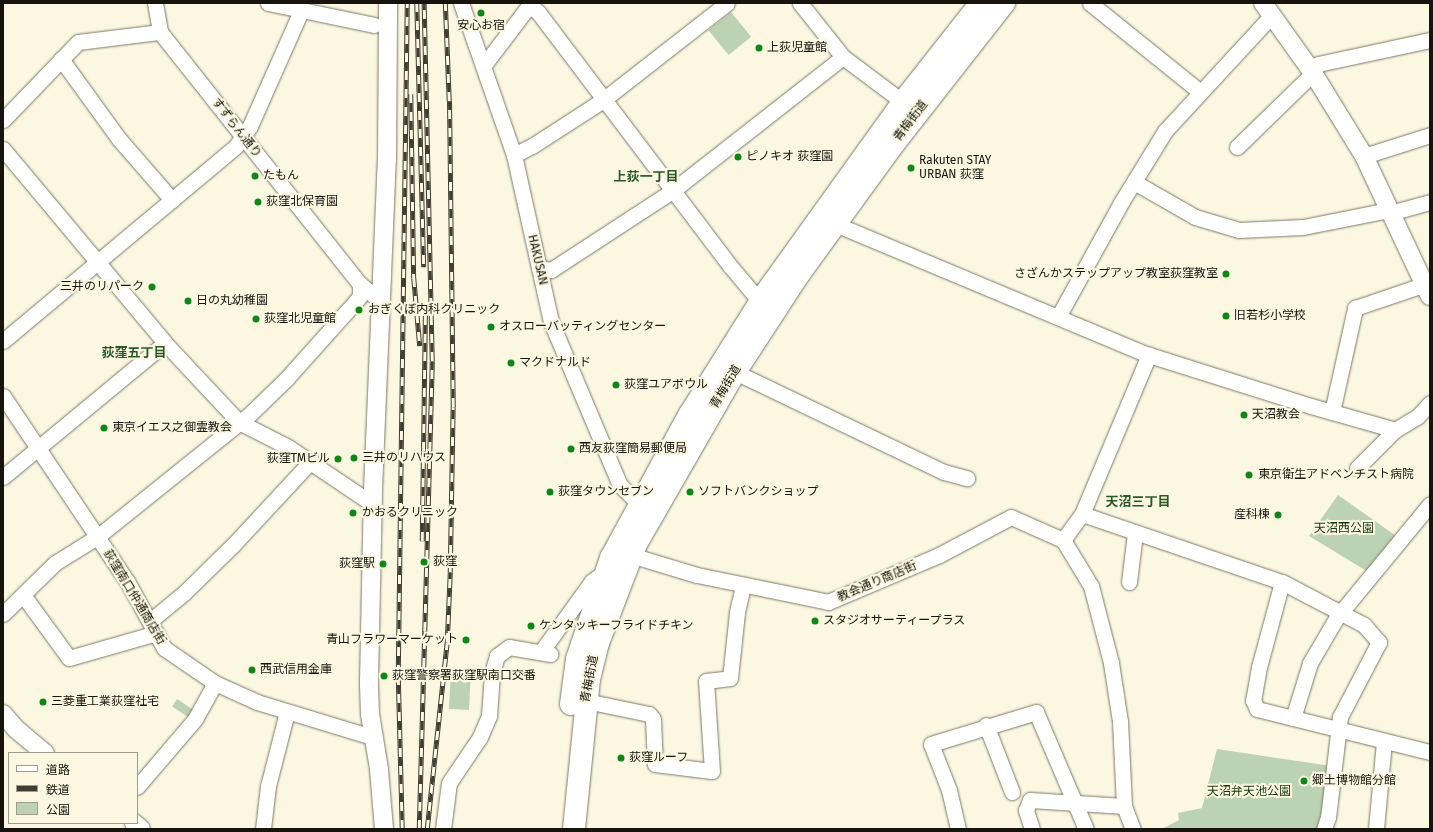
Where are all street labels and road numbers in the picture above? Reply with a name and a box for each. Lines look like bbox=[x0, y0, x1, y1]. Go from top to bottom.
street label: すずらん通り bbox=[208, 95, 264, 161]
street label: 青梅街道 bbox=[891, 97, 931, 145]
street label: HAKUSAN bbox=[524, 233, 550, 287]
street label: 青梅街道 bbox=[707, 363, 745, 411]
street label: 荻窪南口仲通商店街 bbox=[100, 547, 168, 647]
street label: 教会通り商店街 bbox=[836, 559, 918, 605]
street label: 青梅街道 bbox=[578, 654, 602, 704]

